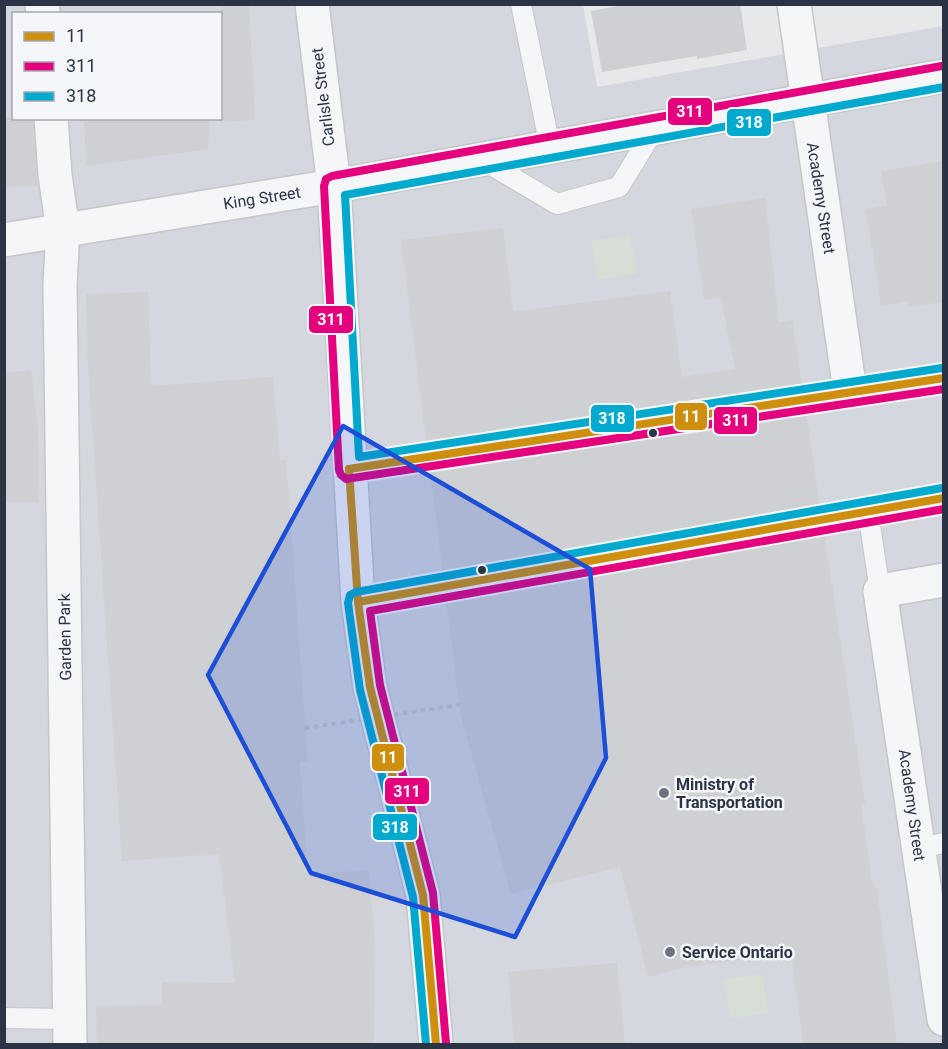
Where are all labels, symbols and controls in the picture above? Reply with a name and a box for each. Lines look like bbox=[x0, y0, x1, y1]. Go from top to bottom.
legend bbox=[12, 12, 222, 120]
text: 11 bbox=[66, 25, 86, 46]
street label: Carlisle Street bbox=[308, 47, 338, 147]
text: 311 bbox=[66, 55, 96, 76]
text: 318 bbox=[66, 85, 96, 106]
line badge: 311 bbox=[667, 97, 713, 126]
text: 311 bbox=[676, 102, 704, 121]
line badge: 318 bbox=[726, 108, 772, 137]
text: 318 bbox=[735, 113, 763, 132]
street label: Academy Street bbox=[803, 141, 839, 255]
street label: King Street bbox=[222, 183, 302, 213]
line badge: 311 bbox=[308, 305, 354, 334]
text: 311 bbox=[317, 310, 345, 329]
line badge: 11 bbox=[674, 402, 708, 431]
line badge: 318 bbox=[590, 404, 635, 433]
line badge: 311 bbox=[713, 406, 758, 435]
text: 11 bbox=[682, 407, 700, 426]
text: 318 bbox=[598, 409, 626, 428]
text: 311 bbox=[722, 411, 750, 430]
unlabelled marker bbox=[647, 427, 659, 439]
unlabelled marker bbox=[476, 564, 488, 576]
street label: Garden Park bbox=[55, 592, 75, 681]
line badge: 11 bbox=[371, 743, 405, 772]
text: 11 bbox=[379, 748, 397, 767]
street label: Academy Street bbox=[895, 748, 929, 862]
place label: Ministry of Transportation bbox=[676, 775, 783, 812]
line badge: 311 bbox=[384, 777, 430, 805]
text: 311 bbox=[393, 782, 421, 801]
marker: Ministry of Transportation bbox=[657, 786, 671, 800]
line badge: 318 bbox=[372, 813, 418, 841]
text: 318 bbox=[381, 818, 409, 837]
place label: Service Ontario bbox=[682, 943, 793, 962]
marker: Service Ontario bbox=[663, 945, 677, 959]

